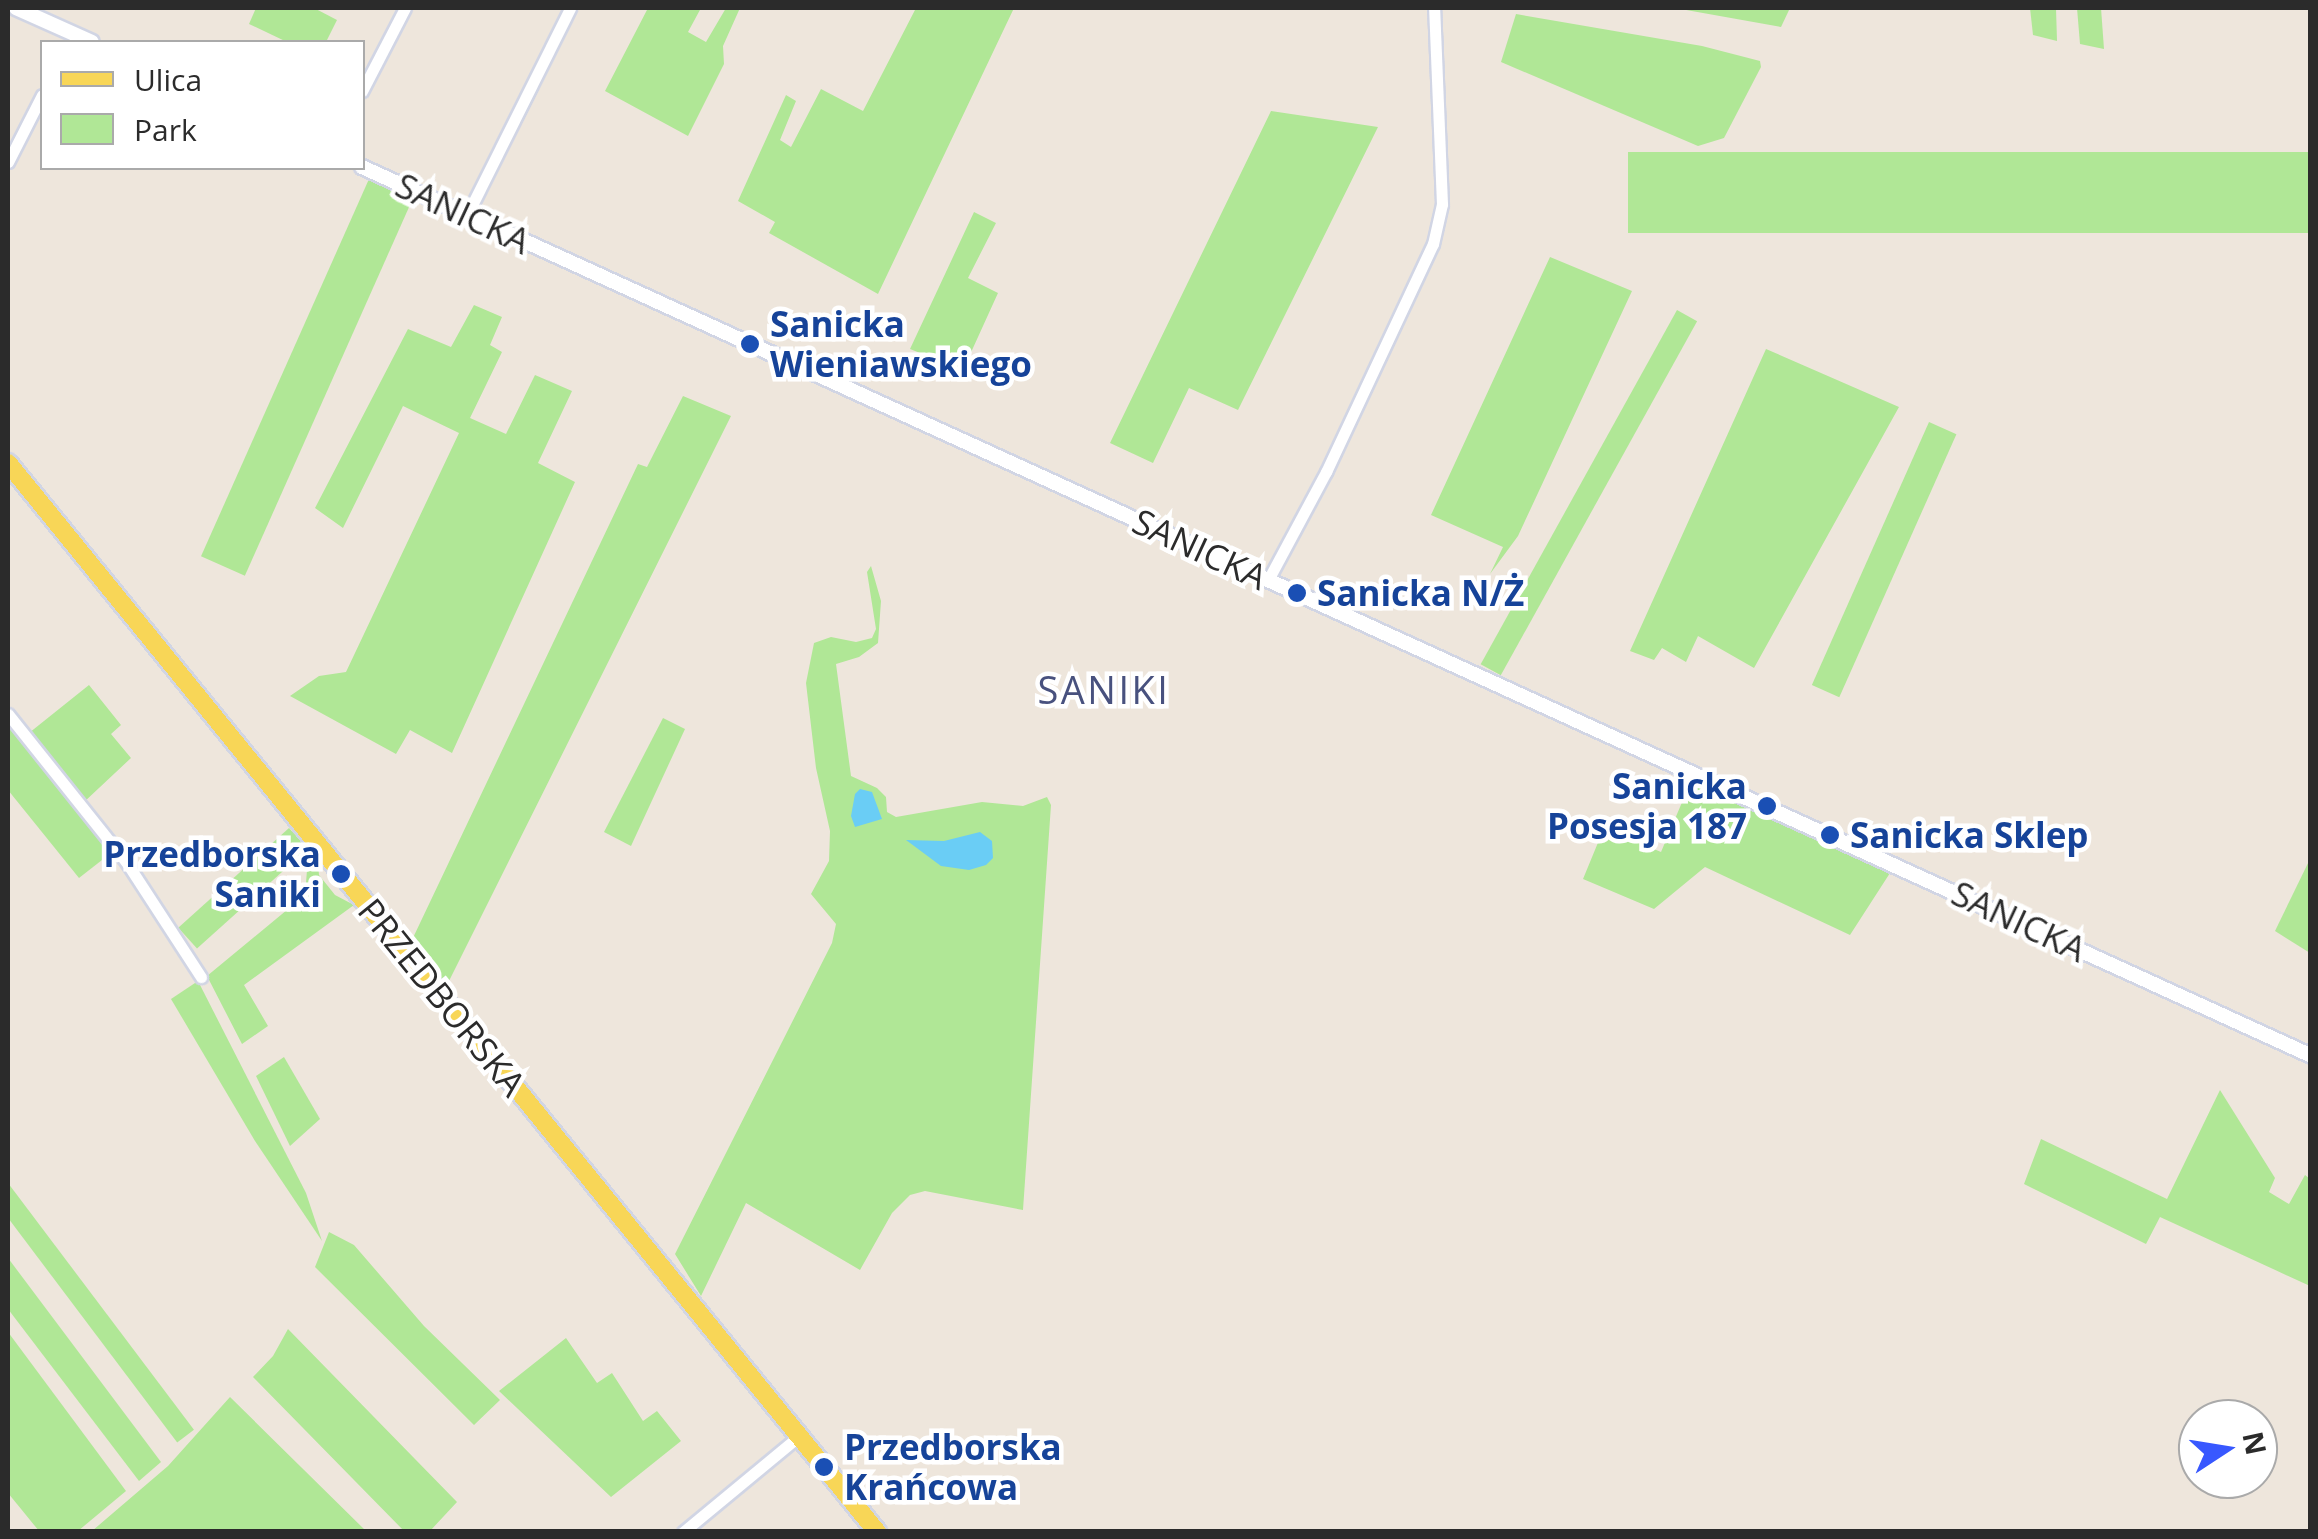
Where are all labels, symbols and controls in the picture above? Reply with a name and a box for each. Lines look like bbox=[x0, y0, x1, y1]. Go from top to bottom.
legend bbox=[40, 40, 365, 170]
text: Ulica bbox=[134, 59, 202, 100]
text: Park bbox=[134, 109, 197, 150]
street label: SANICKA bbox=[389, 164, 537, 262]
place label: Sanicka Wieniawskiego bbox=[770, 303, 1032, 385]
marker: Sanicka Wieniawskiego bbox=[739, 333, 761, 355]
street label: SANICKA bbox=[1126, 500, 1274, 598]
place label: Sanicka N/Ż bbox=[1317, 572, 1524, 614]
marker: Sanicka N/Ż bbox=[1286, 582, 1308, 604]
district label: SANIKI bbox=[1038, 667, 1170, 713]
place label: Sanicka Posesja 187 bbox=[1547, 765, 1747, 847]
marker: Sanicka Posesja 187 bbox=[1756, 795, 1778, 817]
place label: Sanicka Sklep bbox=[1850, 814, 2089, 856]
marker: Sanicka Sklep bbox=[1819, 824, 1841, 846]
place label: Przedborska Saniki bbox=[103, 833, 321, 915]
marker: Przedborska Saniki bbox=[330, 863, 352, 885]
street label: SANICKA bbox=[1945, 872, 2093, 970]
street label: PRZEDBORSKA bbox=[350, 890, 534, 1104]
north arrow bbox=[2178, 1399, 2278, 1499]
place label: Przedborska Krańcowa bbox=[844, 1426, 1062, 1508]
text: N bbox=[2234, 1428, 2276, 1458]
marker: Przedborska Krańcowa bbox=[813, 1456, 835, 1478]

